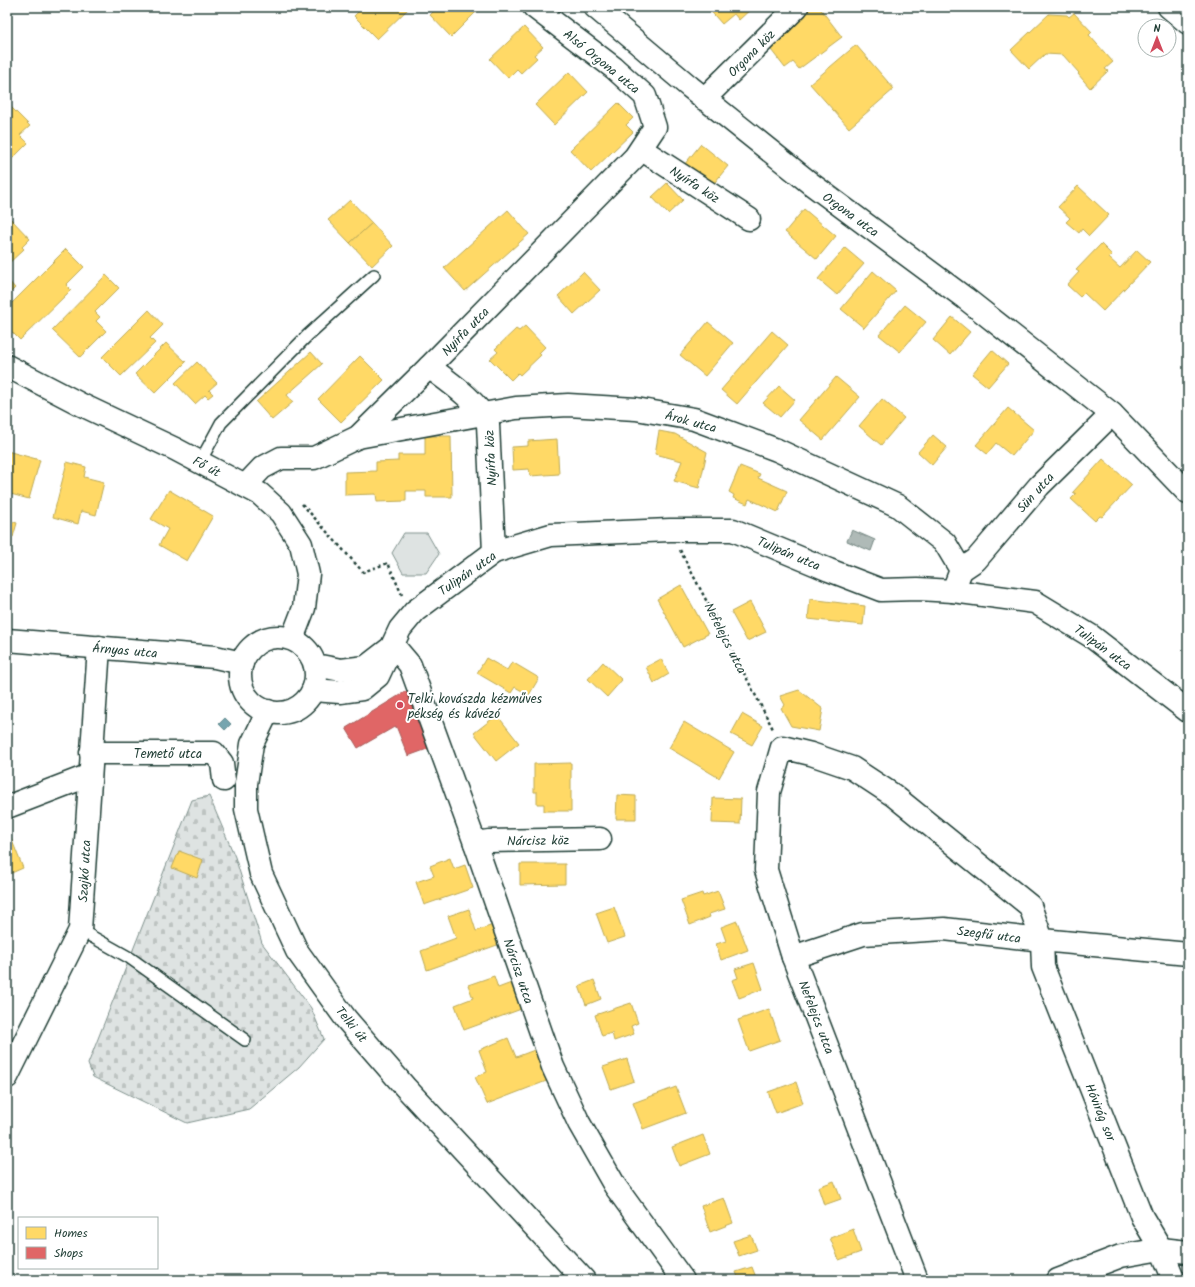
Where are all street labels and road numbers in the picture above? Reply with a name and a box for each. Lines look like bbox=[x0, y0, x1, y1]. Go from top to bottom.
street label: Alsó Orgona utca bbox=[558, 25, 644, 100]
street label: Orgona köz bbox=[723, 25, 781, 83]
street label: Nyírfa köz bbox=[665, 161, 724, 210]
street label: Orgona utca bbox=[817, 187, 883, 243]
street label: Nyírfa utca bbox=[437, 303, 495, 362]
street label: Árok utca bbox=[663, 406, 719, 439]
street label: Nyírfa köz bbox=[480, 429, 503, 487]
street label: Fő út bbox=[188, 451, 225, 484]
street label: Sün utca bbox=[1012, 468, 1060, 518]
street label: Tulipán utca bbox=[753, 532, 823, 577]
street label: Tulipán utca bbox=[434, 546, 501, 602]
street label: Nefelejcs utca bbox=[698, 599, 752, 678]
street label: Tulipán utca bbox=[1069, 620, 1135, 676]
street label: Árnyas utca bbox=[91, 638, 158, 665]
street label: Temető utca bbox=[134, 744, 202, 765]
street label: Nárcisz köz bbox=[507, 830, 570, 853]
street label: Szajkó utca bbox=[73, 839, 98, 903]
street label: Szegfű utca bbox=[956, 921, 1022, 950]
street label: Nárcisz utca bbox=[497, 936, 539, 1007]
street label: Nefelejcs utca bbox=[792, 978, 839, 1057]
street label: Telki út bbox=[330, 1002, 373, 1048]
street label: Hóvirág sor bbox=[1078, 1080, 1121, 1145]

